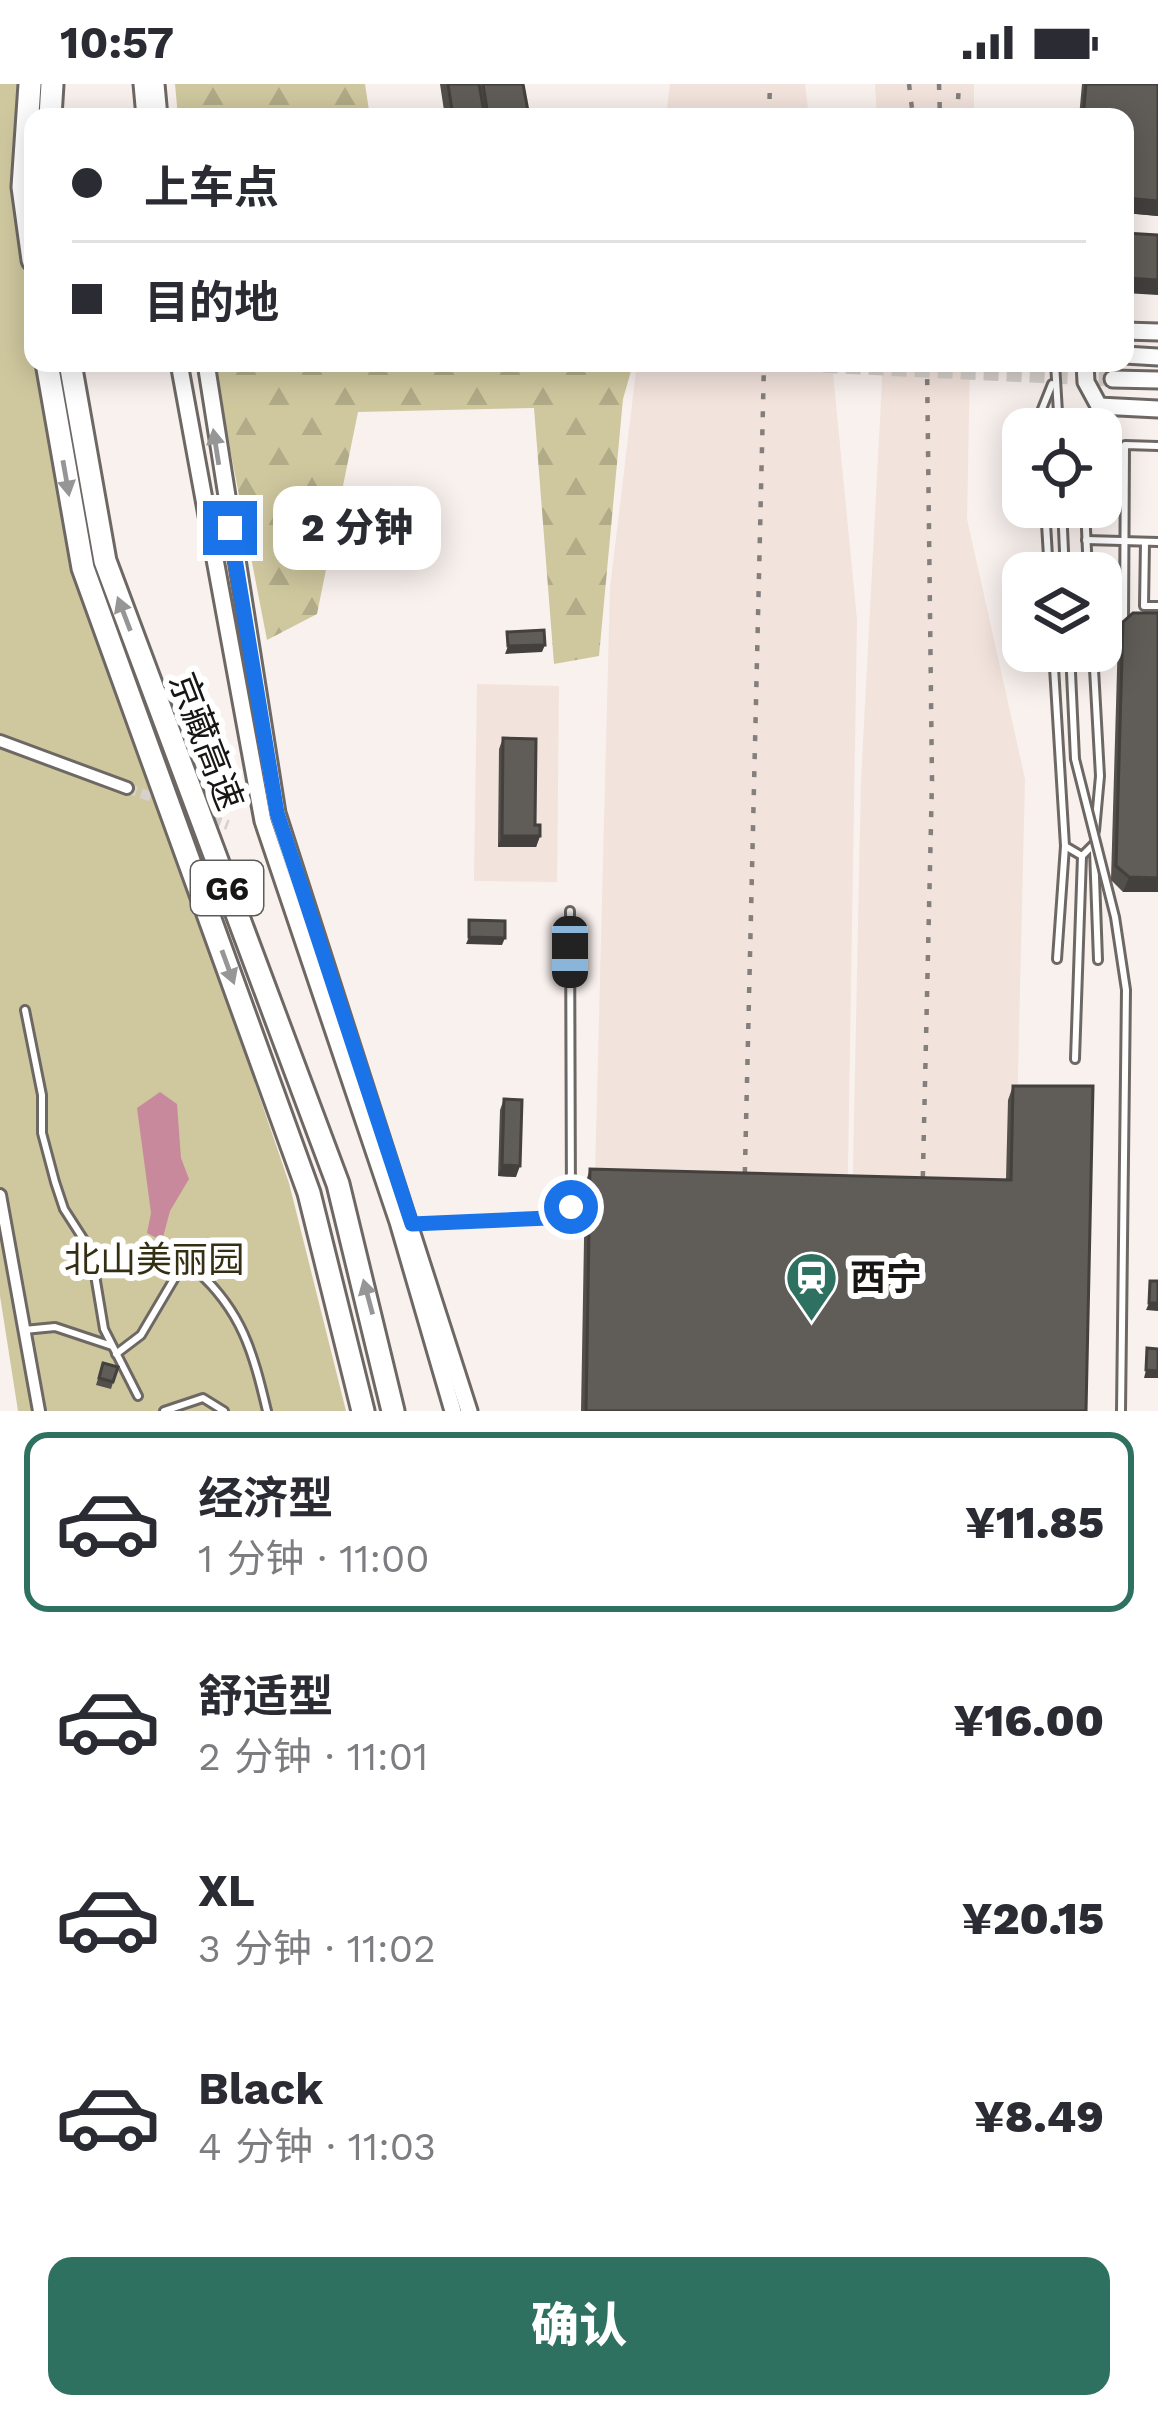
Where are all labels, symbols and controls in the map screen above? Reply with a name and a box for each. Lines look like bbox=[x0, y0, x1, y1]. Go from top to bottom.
text: 10:57 bbox=[60, 16, 174, 69]
text: 上车点 bbox=[144, 161, 279, 214]
text: 目的地 bbox=[144, 276, 279, 329]
map controls bbox=[1002, 408, 1122, 672]
button: locate bbox=[1002, 408, 1122, 528]
one-way arrow bbox=[207, 428, 226, 465]
one-way arrow bbox=[58, 460, 76, 498]
callout: 2 分钟 bbox=[272, 486, 440, 570]
route end bbox=[203, 501, 257, 555]
text: 2 分钟 bbox=[301, 505, 413, 550]
button: layers bbox=[1002, 552, 1122, 672]
one-way arrow bbox=[114, 595, 132, 631]
street label: 京藏高速 bbox=[161, 667, 251, 816]
road number: G6 bbox=[191, 861, 263, 915]
car bbox=[552, 916, 588, 988]
one-way arrow bbox=[219, 950, 238, 986]
route start bbox=[544, 1180, 598, 1234]
park label: 北山美丽园 bbox=[64, 1239, 244, 1281]
station icon: 西宁 bbox=[783, 1249, 839, 1323]
place label: 西宁 bbox=[850, 1257, 922, 1299]
one-way arrow bbox=[358, 1278, 377, 1315]
icon: car bbox=[54, 1468, 162, 1576]
text: 经济型 bbox=[198, 1472, 333, 1525]
text: ¥11.85 bbox=[965, 1496, 1104, 1549]
text: 1 分钟 · 11:00 bbox=[198, 1536, 430, 1581]
icon: car bbox=[54, 1666, 162, 1774]
text: 舒适型 bbox=[198, 1670, 333, 1723]
text: ¥16.00 bbox=[953, 1694, 1104, 1747]
text: 2 分钟 · 11:01 bbox=[198, 1734, 428, 1779]
icon: car bbox=[54, 1864, 162, 1972]
text: XL bbox=[198, 1864, 255, 1917]
text: ¥20.15 bbox=[962, 1892, 1104, 1945]
text: 3 分钟 · 11:02 bbox=[198, 1926, 436, 1971]
icon: car bbox=[54, 2062, 162, 2170]
text: Black bbox=[198, 2062, 323, 2115]
text: ¥8.49 bbox=[974, 2090, 1104, 2143]
text: 4 分钟 · 11:03 bbox=[198, 2124, 436, 2169]
button: 确认 bbox=[48, 2257, 1110, 2395]

